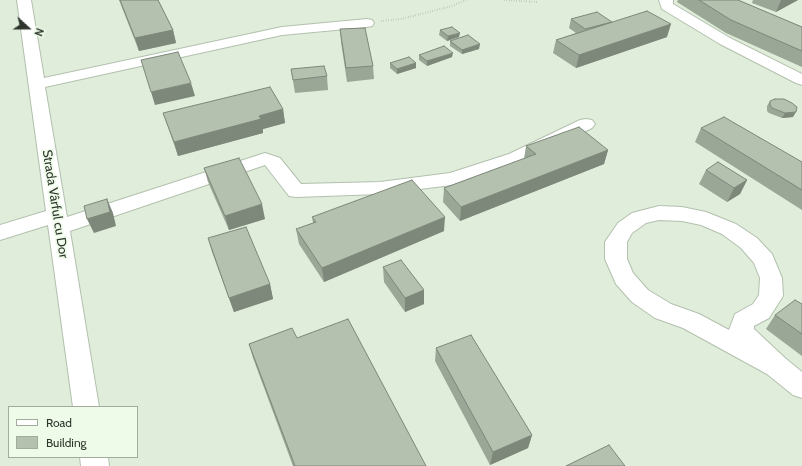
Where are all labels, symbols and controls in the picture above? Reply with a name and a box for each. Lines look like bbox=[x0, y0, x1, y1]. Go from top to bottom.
north arrow bbox=[8, 8, 48, 48]
text: N bbox=[31, 26, 47, 38]
street label: Strada Vârful cu Dor bbox=[39, 149, 71, 259]
legend bbox=[8, 406, 138, 458]
text: Road bbox=[46, 415, 72, 430]
text: Building bbox=[46, 435, 87, 450]

